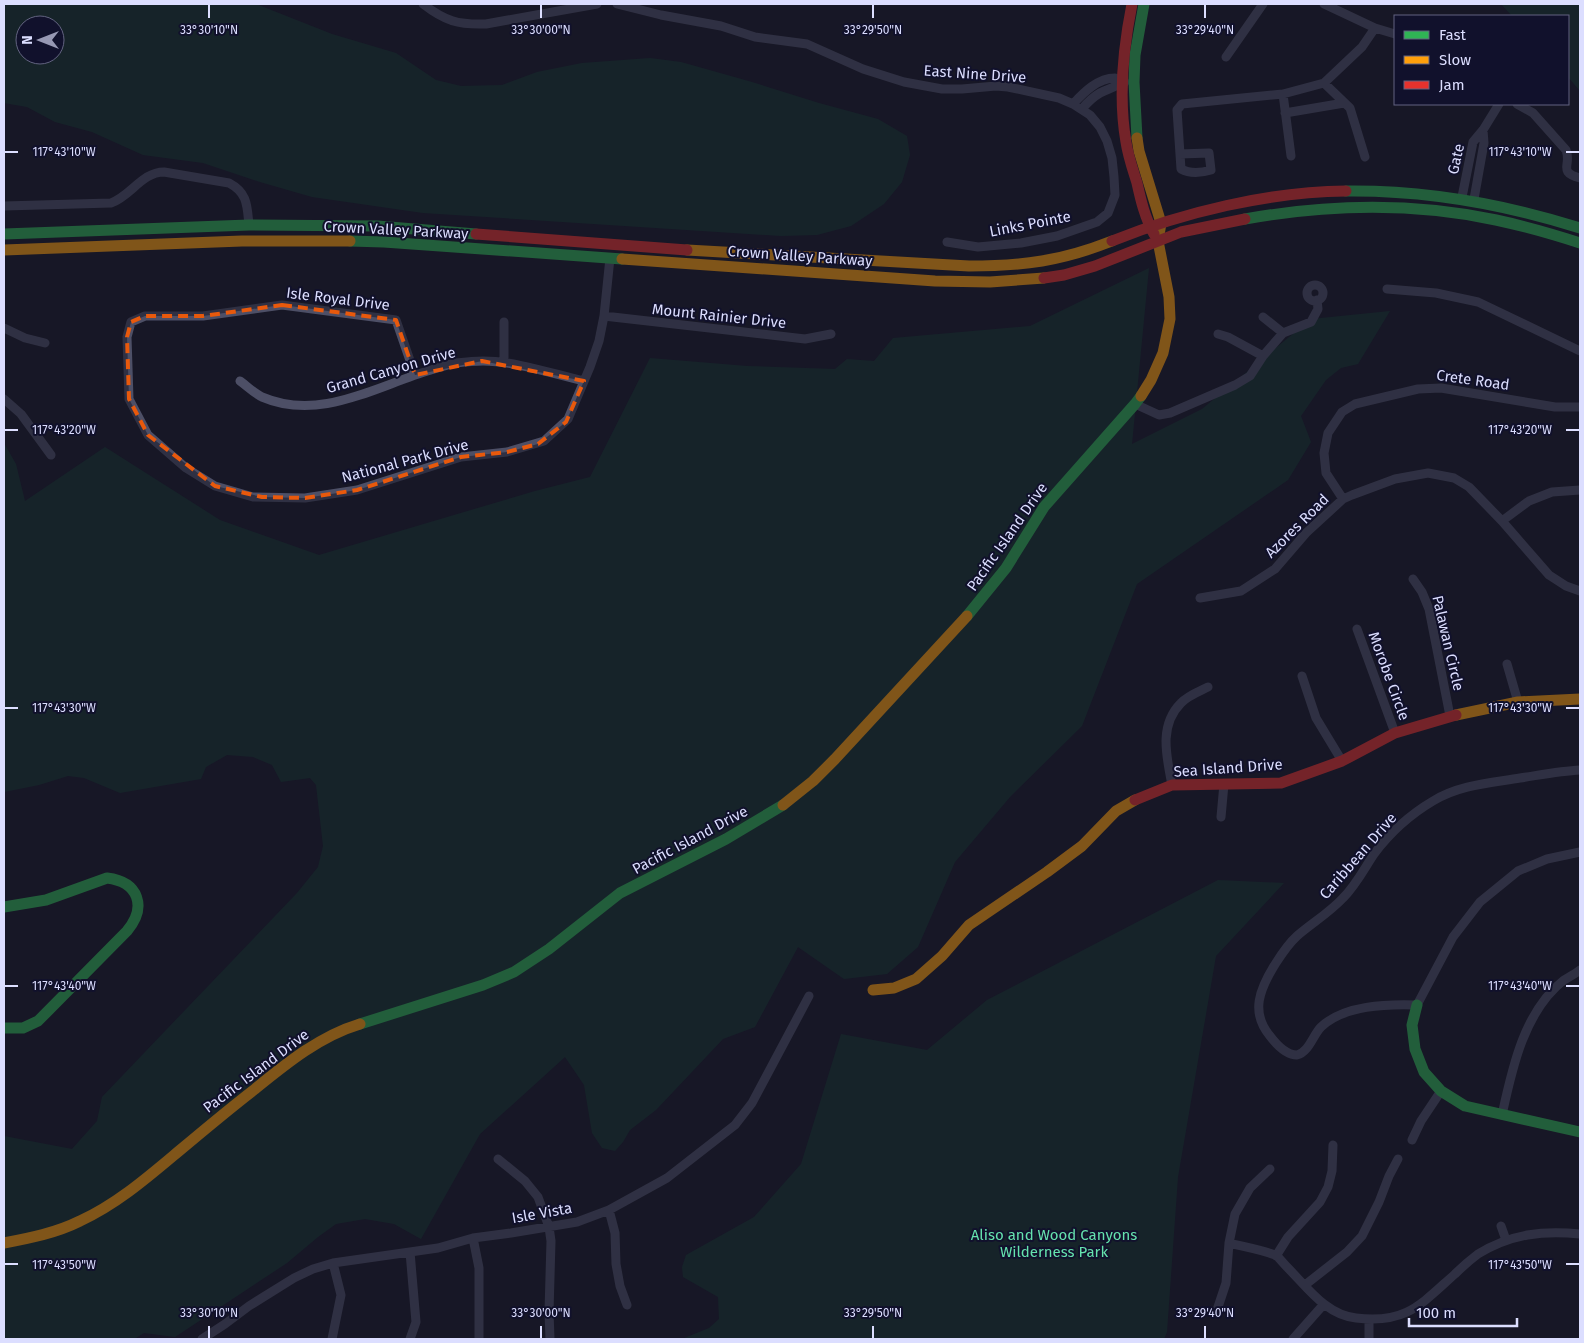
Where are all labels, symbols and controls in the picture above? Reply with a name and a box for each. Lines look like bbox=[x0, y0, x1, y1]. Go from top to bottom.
north arrow bbox=[15, 15, 65, 65]
legend bbox=[1394, 15, 1569, 105]
text: 33°30'10"N bbox=[180, 23, 238, 37]
text: 33°30'00"N bbox=[511, 23, 571, 37]
text: 33°29'50"N bbox=[844, 23, 902, 37]
text: 33°29'40"N bbox=[1176, 23, 1234, 37]
text: Fast bbox=[1439, 26, 1466, 44]
text: N bbox=[19, 35, 36, 45]
text: Slow bbox=[1439, 51, 1471, 69]
street label: East Nine Drive bbox=[923, 61, 1027, 87]
text: Jam bbox=[1439, 76, 1465, 94]
street label: Gate bbox=[1444, 142, 1468, 176]
text: 117°43'10"W bbox=[32, 145, 96, 159]
text: 117°43'10"W bbox=[1488, 145, 1552, 159]
street label: Links Pointe bbox=[988, 207, 1072, 241]
street label: Crown Valley Parkway bbox=[323, 217, 470, 243]
street label: Crown Valley Parkway bbox=[727, 242, 874, 270]
street label: Isle Royal Drive bbox=[285, 284, 391, 314]
street label: Mount Rainier Drive bbox=[651, 300, 787, 332]
street label: Grand Canyon Drive bbox=[324, 343, 458, 397]
street label: Crete Road bbox=[1435, 366, 1511, 394]
text: 117°43'20"W bbox=[32, 423, 96, 437]
text: 117°43'20"W bbox=[1488, 423, 1552, 437]
street label: National Park Drive bbox=[340, 435, 470, 487]
street label: Pacific Island Drive bbox=[963, 479, 1051, 595]
street label: Azores Road bbox=[1261, 490, 1333, 562]
street label: Palawan Circle bbox=[1428, 593, 1468, 693]
street label: Morobe Circle bbox=[1365, 629, 1413, 723]
text: 117°43'30"W bbox=[32, 701, 96, 715]
text: 117°43'30"W bbox=[1488, 701, 1552, 715]
street label: Sea Island Drive bbox=[1173, 755, 1283, 781]
street label: Pacific Island Drive bbox=[629, 802, 751, 878]
street label: Caribbean Drive bbox=[1316, 809, 1400, 903]
text: 117°43'40"W bbox=[32, 979, 96, 993]
text: 117°43'40"W bbox=[1488, 979, 1552, 993]
street label: Pacific Island Drive bbox=[199, 1025, 313, 1117]
street label: Isle Vista bbox=[510, 1199, 574, 1227]
park label: Aliso and Wood Canyons Wilderness Park bbox=[971, 1226, 1137, 1261]
text: 117°43'50"W bbox=[32, 1258, 96, 1272]
text: 117°43'50"W bbox=[1488, 1258, 1552, 1272]
scale bar bbox=[1409, 1296, 1516, 1328]
text: 100 m bbox=[1416, 1304, 1456, 1322]
text: 33°30'10"N bbox=[180, 1306, 238, 1320]
text: 33°30'00"N bbox=[511, 1306, 571, 1320]
text: 33°29'50"N bbox=[844, 1306, 902, 1320]
text: 33°29'40"N bbox=[1176, 1306, 1234, 1320]

